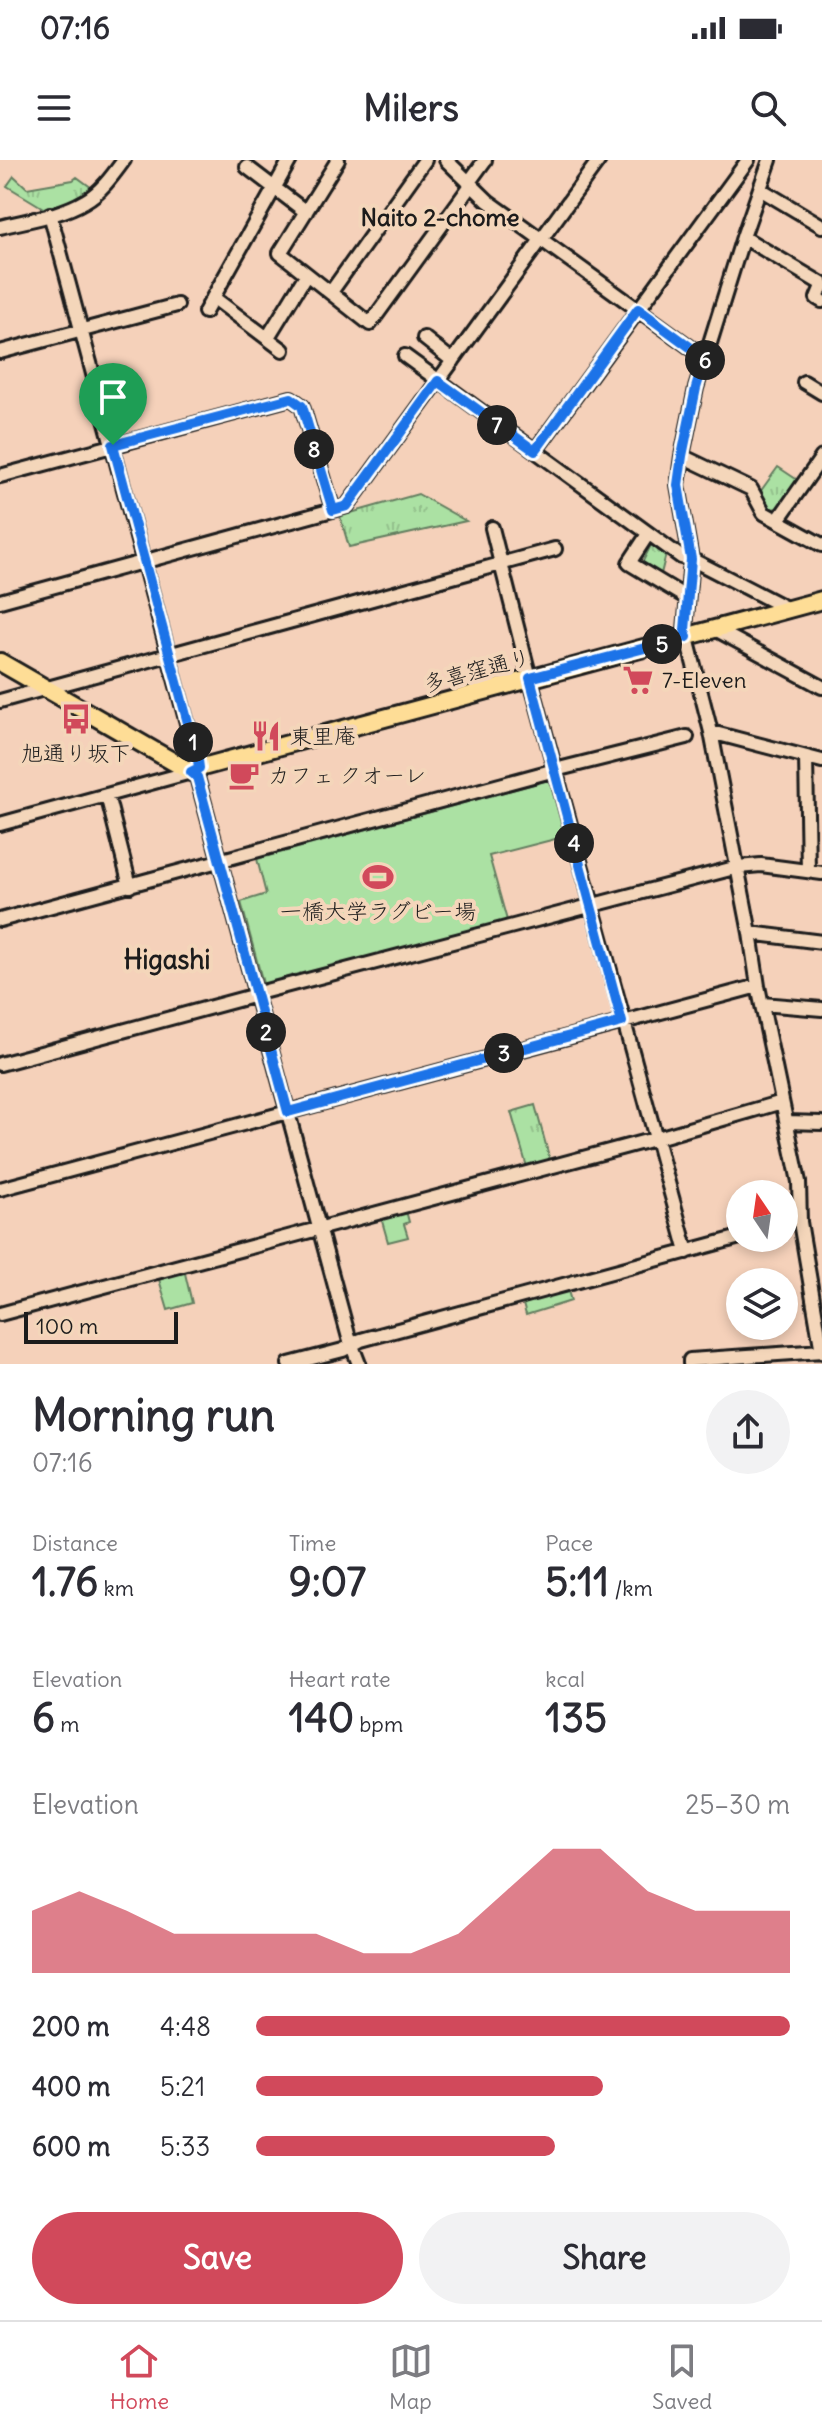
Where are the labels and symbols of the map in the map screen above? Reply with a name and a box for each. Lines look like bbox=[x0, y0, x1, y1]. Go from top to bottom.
district label: Naito 2-chome bbox=[361, 202, 519, 232]
pin: 6 bbox=[685, 340, 725, 380]
pin bbox=[79, 363, 147, 445]
pin: 7 bbox=[477, 405, 517, 445]
pin: 8 bbox=[294, 429, 334, 469]
pin: 5 bbox=[642, 624, 682, 664]
street label: 多喜窪通り bbox=[420, 642, 534, 698]
supermarket icon: 7-Eleven bbox=[621, 663, 655, 697]
place label: 7-Eleven bbox=[662, 666, 746, 694]
bus stop icon: 旭通り坂下 bbox=[59, 702, 93, 736]
restaurant icon: 東里庵 bbox=[249, 719, 283, 753]
pin: 1 bbox=[173, 722, 213, 762]
place label: 東里庵 bbox=[290, 722, 356, 750]
place label: 旭通り坂下 bbox=[21, 739, 131, 767]
cafe icon: カフェ クオーレ bbox=[227, 758, 261, 792]
place label: カフェ クオーレ bbox=[268, 761, 426, 789]
pin: 4 bbox=[554, 823, 594, 863]
sports icon: 一橋大学ラグビー場 bbox=[361, 860, 395, 894]
place label: 一橋大学ラグビー場 bbox=[280, 897, 476, 925]
district label: Higashi bbox=[124, 943, 210, 976]
pin: 2 bbox=[246, 1012, 286, 1052]
pin: 3 bbox=[484, 1033, 524, 1073]
north arrow bbox=[726, 1180, 798, 1252]
scale bar bbox=[24, 1308, 178, 1344]

